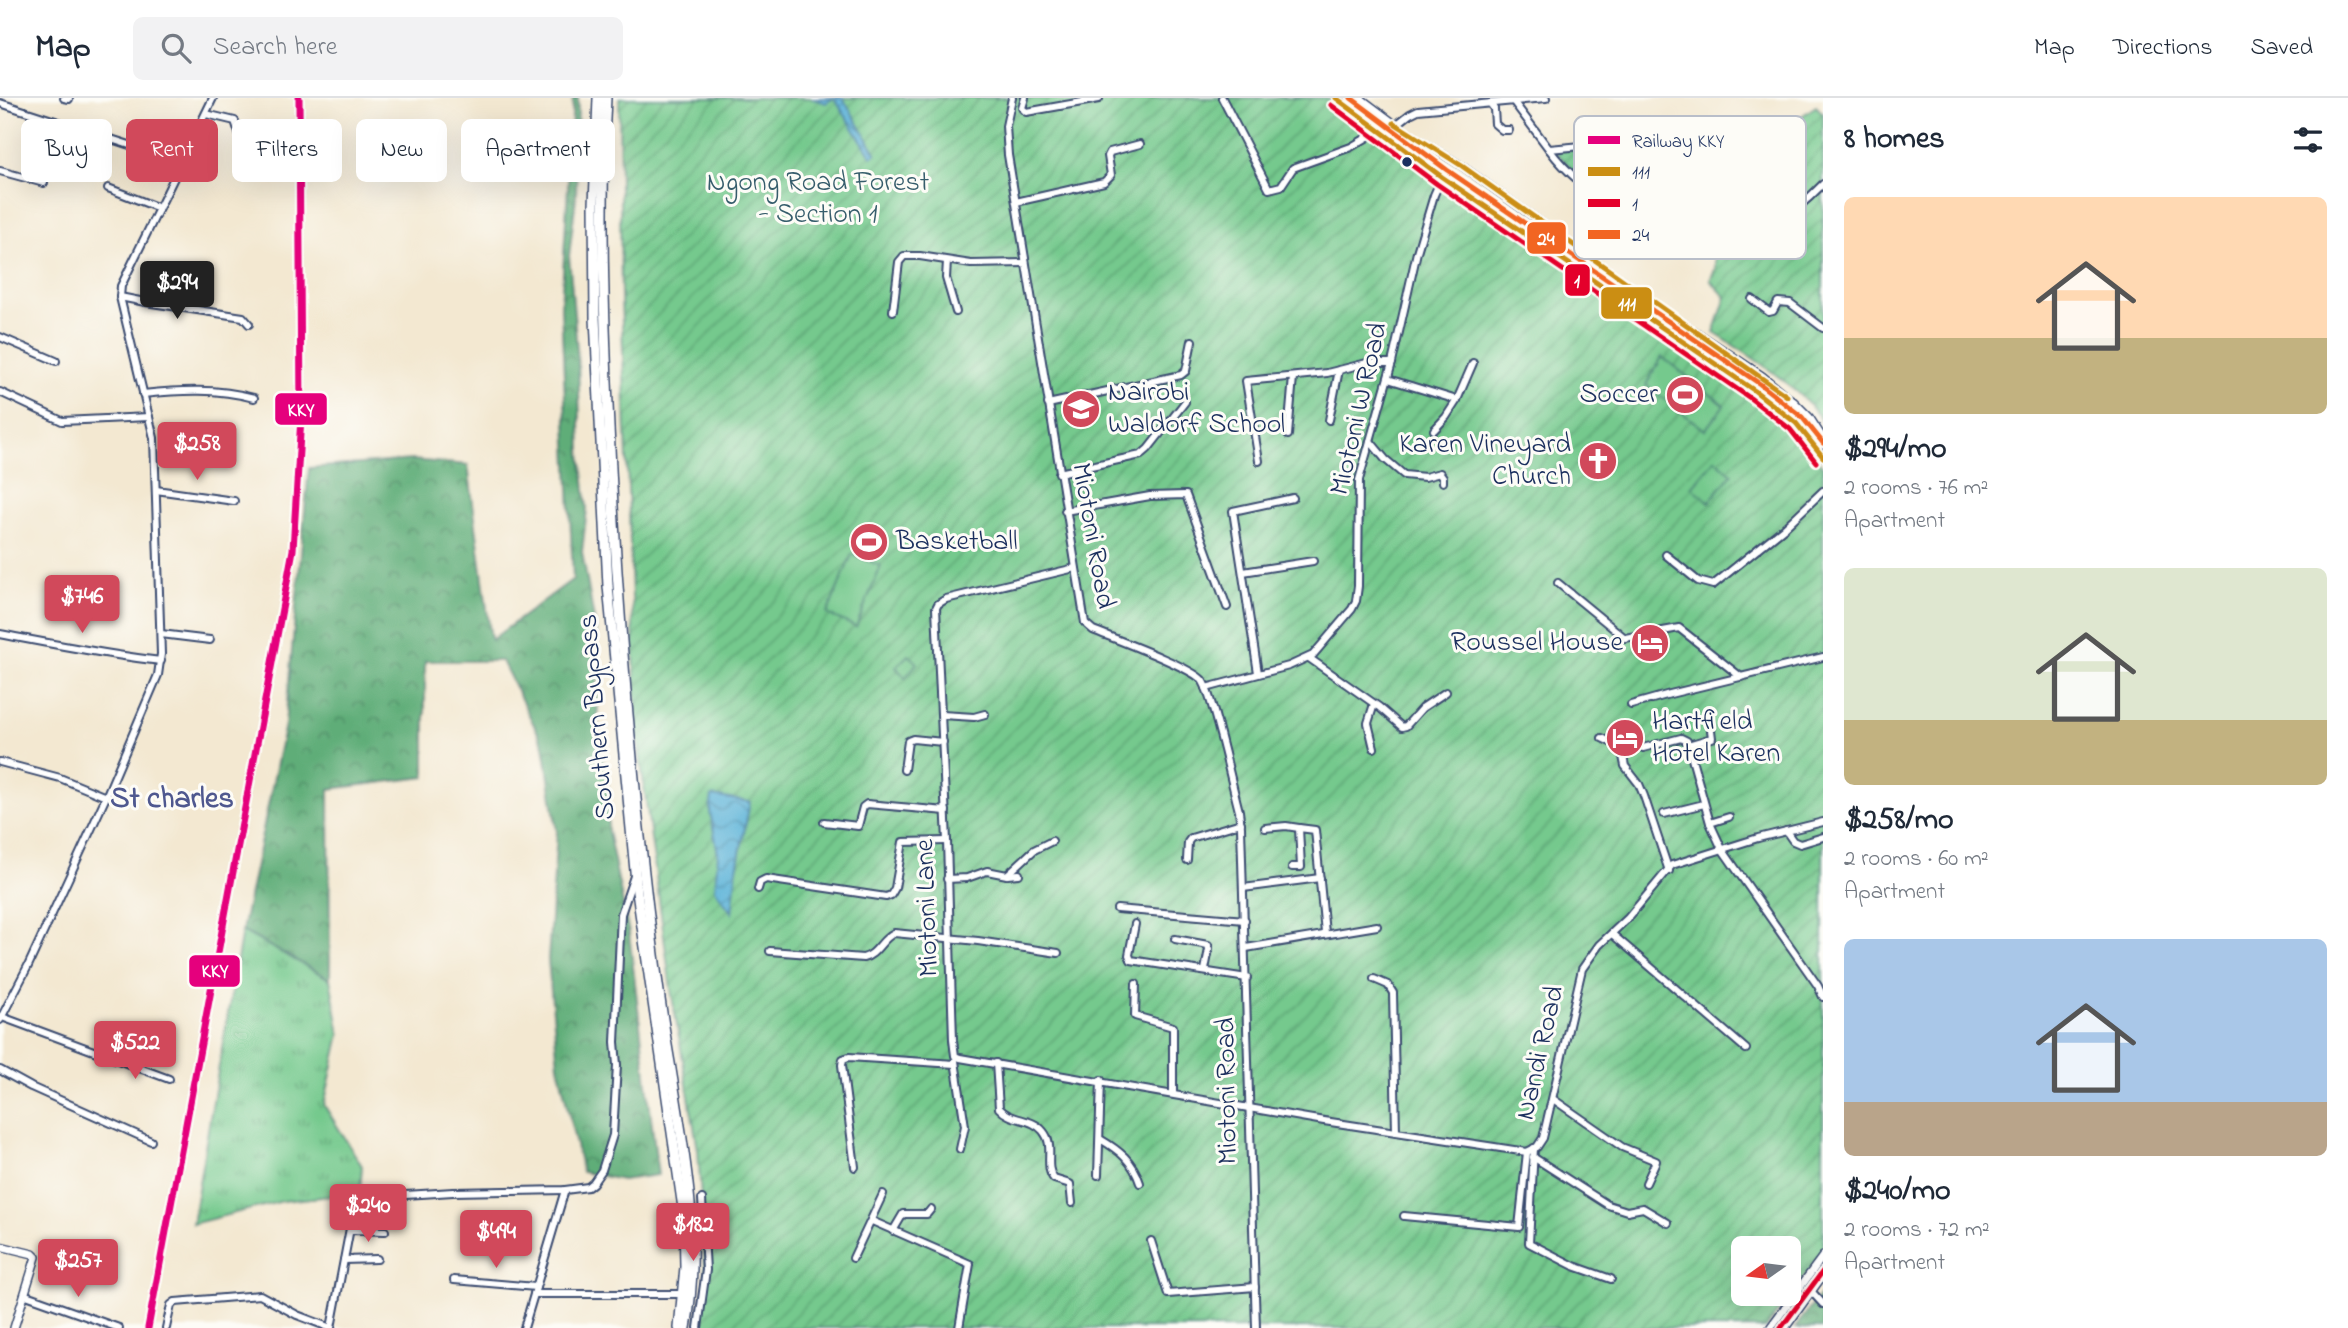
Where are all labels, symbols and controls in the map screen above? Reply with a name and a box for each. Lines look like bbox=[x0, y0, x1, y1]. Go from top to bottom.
search box bbox=[133, 17, 623, 80]
text: Map bbox=[35, 24, 91, 72]
icon: search bbox=[157, 29, 195, 67]
text: Search here bbox=[213, 29, 337, 67]
text: Map bbox=[2034, 31, 2075, 66]
text: Directions bbox=[2113, 31, 2212, 66]
text: Saved bbox=[2250, 31, 2313, 66]
legend bbox=[1574, 116, 1806, 259]
text: 8 homes bbox=[1844, 118, 1945, 162]
chip: Buy bbox=[21, 119, 112, 182]
chip: Rent bbox=[126, 119, 218, 182]
chip: Filters bbox=[232, 119, 342, 182]
chip: New bbox=[356, 119, 447, 182]
chip: Apartment bbox=[461, 119, 615, 182]
icon: filters bbox=[2289, 121, 2327, 159]
text: Railway KKY bbox=[1632, 129, 1725, 157]
unlabelled marker bbox=[1400, 155, 1414, 169]
text: 111 bbox=[1632, 160, 1650, 187]
park label: Ngong Road Forest - Section 1 bbox=[707, 163, 929, 236]
text: 1 bbox=[1632, 192, 1638, 219]
line badge: 24 bbox=[1526, 221, 1567, 255]
text: 24 bbox=[1632, 223, 1649, 250]
text: 24 bbox=[1536, 227, 1555, 254]
icon: home bbox=[2023, 243, 2149, 369]
pin: $294 bbox=[136, 262, 218, 321]
line badge: 1 bbox=[1564, 263, 1591, 297]
text: $294 bbox=[156, 267, 198, 300]
text: 1 bbox=[1574, 269, 1580, 296]
line badge: 111 bbox=[1600, 286, 1653, 320]
text: 111 bbox=[1618, 292, 1636, 319]
street label: Miotoni W Road bbox=[1320, 318, 1400, 499]
place label: Nairobi Waldorf School bbox=[1108, 373, 1285, 446]
sports icon: Soccer bbox=[1664, 374, 1706, 416]
place label: Soccer bbox=[1579, 375, 1658, 416]
school or university icon: Nairobi Waldorf School bbox=[1060, 388, 1102, 430]
line badge: KKY bbox=[274, 392, 328, 426]
text: KKY bbox=[287, 398, 315, 425]
pin: $258 bbox=[156, 422, 238, 482]
place label: Karen Vineyard Church bbox=[1399, 425, 1571, 498]
text: $258 bbox=[173, 428, 221, 461]
text: $294/mo bbox=[1844, 428, 1947, 472]
church icon: Karen Vineyard Church bbox=[1577, 440, 1619, 482]
street label: Miotoni Road bbox=[1059, 460, 1125, 612]
text: 2 rooms · 76 m² bbox=[1844, 472, 1988, 505]
text: Apartment bbox=[1844, 505, 1945, 538]
sports icon: Basketball bbox=[848, 521, 890, 563]
place label: Basketball bbox=[895, 522, 1018, 563]
pin: $746 bbox=[41, 575, 123, 635]
text: $746 bbox=[61, 581, 104, 614]
street label: Southern Bypass bbox=[569, 612, 627, 822]
icon: home bbox=[2023, 614, 2149, 740]
hotel icon: Roussel House bbox=[1629, 622, 1671, 664]
place label: Roussel House bbox=[1451, 623, 1623, 664]
place label: Hartfield Hotel Karen bbox=[1652, 702, 1780, 775]
hotel icon: Hartfield Hotel Karen bbox=[1604, 717, 1646, 759]
district label: St charles bbox=[110, 778, 234, 822]
text: $258/mo bbox=[1844, 799, 1954, 843]
street label: Miotoni Lane bbox=[905, 838, 951, 978]
text: 2 rooms · 60 m² bbox=[1844, 843, 1989, 876]
text: Apartment bbox=[1844, 876, 1945, 909]
line badge: KKY bbox=[188, 954, 241, 988]
text: KKY bbox=[201, 959, 229, 986]
street label: Nandi Road bbox=[1506, 982, 1576, 1124]
icon: home bbox=[2023, 985, 2149, 1111]
street label: Miotoni Road bbox=[1206, 1017, 1250, 1165]
pin: $522 bbox=[94, 1021, 176, 1081]
text: $522 bbox=[110, 1027, 160, 1060]
text: $240/mo bbox=[1844, 1170, 1951, 1214]
pin: $240 bbox=[327, 1184, 409, 1244]
text: $240 bbox=[346, 1190, 390, 1223]
pin: $182 bbox=[652, 1204, 734, 1263]
text: $182 bbox=[672, 1209, 714, 1242]
pin: $494 bbox=[455, 1210, 537, 1270]
text: 2 rooms · 72 m² bbox=[1844, 1214, 1990, 1247]
text: $494 bbox=[476, 1216, 516, 1249]
north arrow bbox=[1731, 1236, 1801, 1306]
map controls bbox=[1731, 1236, 1801, 1306]
pin: $257 bbox=[37, 1240, 119, 1299]
text: $257 bbox=[54, 1245, 102, 1278]
text: Apartment bbox=[1844, 1247, 1945, 1280]

